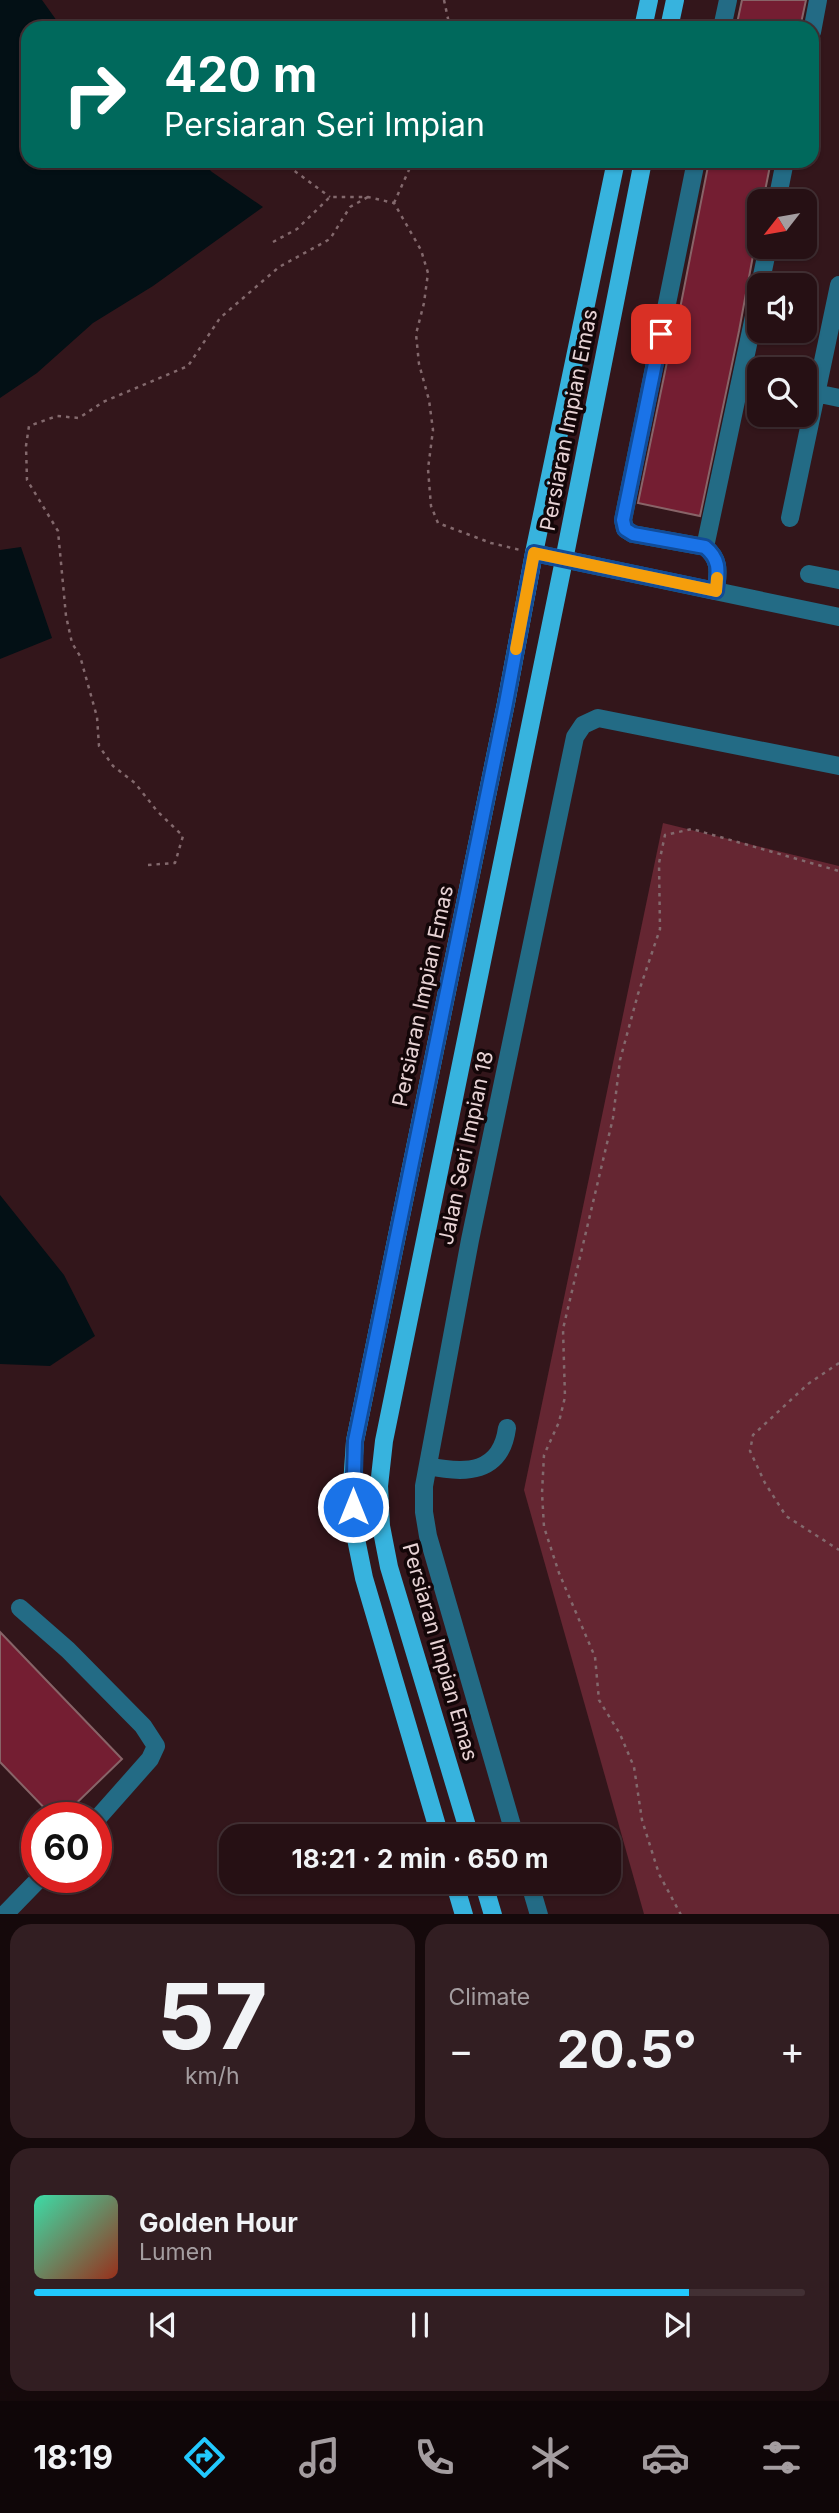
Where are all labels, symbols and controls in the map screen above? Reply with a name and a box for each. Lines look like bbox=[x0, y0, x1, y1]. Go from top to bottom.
text: 420 m bbox=[164, 45, 317, 104]
icon: right bbox=[49, 49, 140, 140]
text: Persiaran Seri Impian bbox=[164, 105, 485, 144]
north arrow bbox=[747, 189, 817, 259]
map controls bbox=[747, 189, 817, 427]
button: sound bbox=[747, 273, 817, 343]
pin bbox=[631, 304, 691, 364]
street label: Persiaran Impian Emas bbox=[535, 307, 602, 533]
icon: arrive bbox=[642, 315, 680, 353]
button: search bbox=[747, 357, 817, 427]
street label: Persiaran Impian Emas bbox=[387, 883, 458, 1109]
street label: Jalan Seri Impian 18 bbox=[433, 1049, 498, 1247]
position arrow bbox=[316, 1470, 390, 1544]
street label: Persiaran Impian Emas bbox=[397, 1540, 484, 1764]
speed limit sign: 60 bbox=[21, 1802, 112, 1893]
text: 18:21 · 2 min · 650 m bbox=[292, 1843, 548, 1874]
text: 57 bbox=[157, 1961, 268, 2071]
text: Climate bbox=[449, 1983, 530, 2011]
text: 20.5° bbox=[557, 2018, 697, 2081]
text: − bbox=[449, 2027, 474, 2073]
text: + bbox=[780, 2027, 805, 2073]
text: km/h bbox=[185, 2062, 240, 2090]
text: Golden Hour bbox=[139, 2207, 298, 2238]
text: Lumen bbox=[139, 2238, 213, 2266]
icon: previous bbox=[144, 2306, 182, 2344]
icon: pause bbox=[401, 2306, 439, 2344]
icon: next bbox=[658, 2306, 696, 2344]
icon: directions bbox=[180, 2433, 229, 2482]
icon: music bbox=[295, 2433, 344, 2482]
icon: phone bbox=[410, 2433, 459, 2482]
icon: climate bbox=[526, 2433, 575, 2482]
icon: car bbox=[641, 2433, 690, 2482]
icon: filters bbox=[757, 2433, 806, 2482]
text: 18:19 bbox=[33, 2438, 113, 2477]

